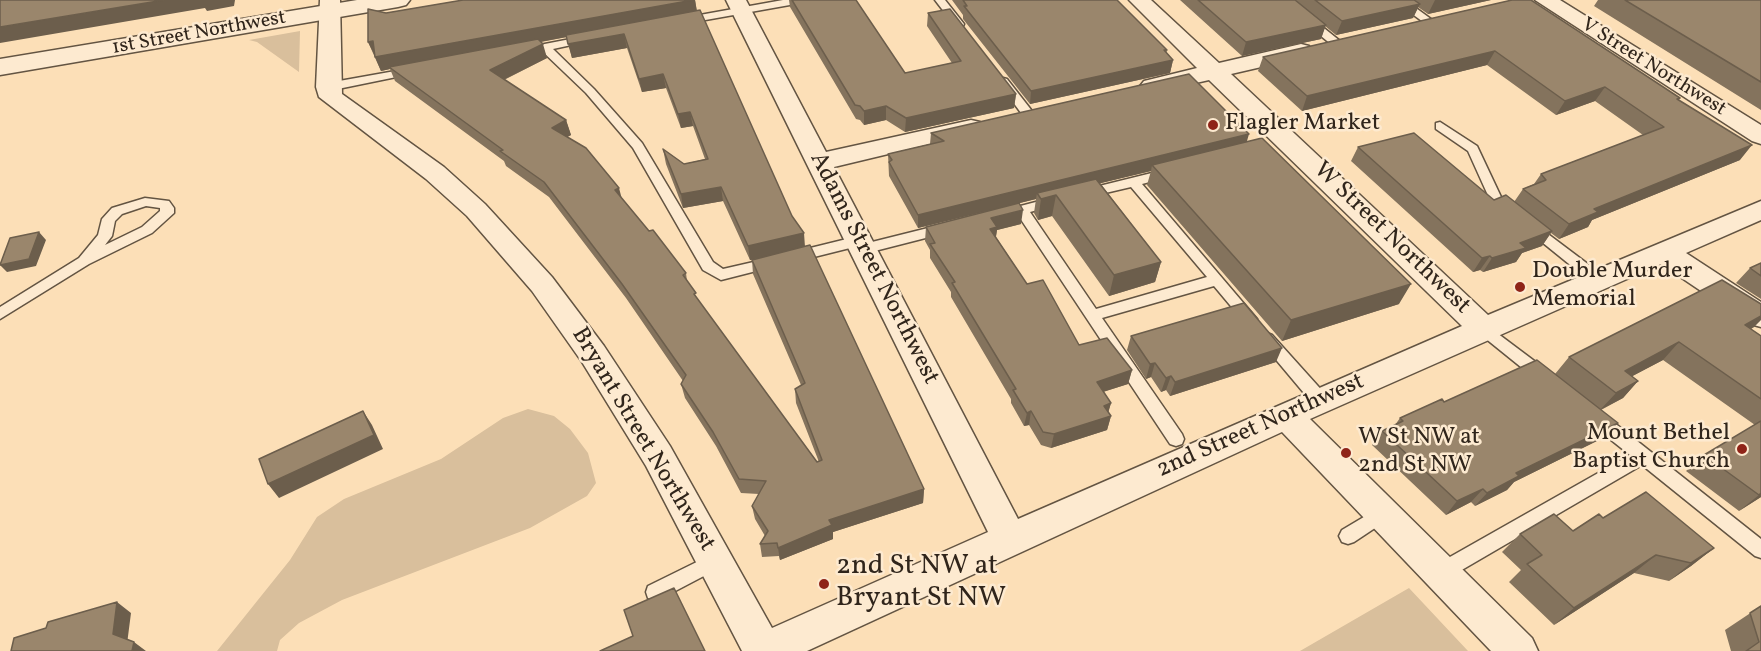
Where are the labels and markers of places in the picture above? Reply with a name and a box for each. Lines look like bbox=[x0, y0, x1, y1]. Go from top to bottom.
place label: Flagler Market bbox=[1225, 111, 1380, 139]
marker: Flagler Market bbox=[1206, 118, 1220, 132]
place label: Double Murder Memorial bbox=[1532, 259, 1692, 315]
marker: Double Murder Memorial bbox=[1513, 280, 1527, 294]
place label: Mount Bethel Baptist Church bbox=[1572, 421, 1730, 477]
place label: W St NW at 2nd St NW bbox=[1358, 425, 1480, 481]
marker: Mount Bethel Baptist Church bbox=[1735, 442, 1749, 456]
marker: W St NW at 2nd St NW bbox=[1339, 446, 1353, 460]
place label: 2nd St NW at Bryant St NW bbox=[836, 551, 1006, 617]
marker: 2nd St NW at Bryant St NW bbox=[817, 577, 831, 591]

